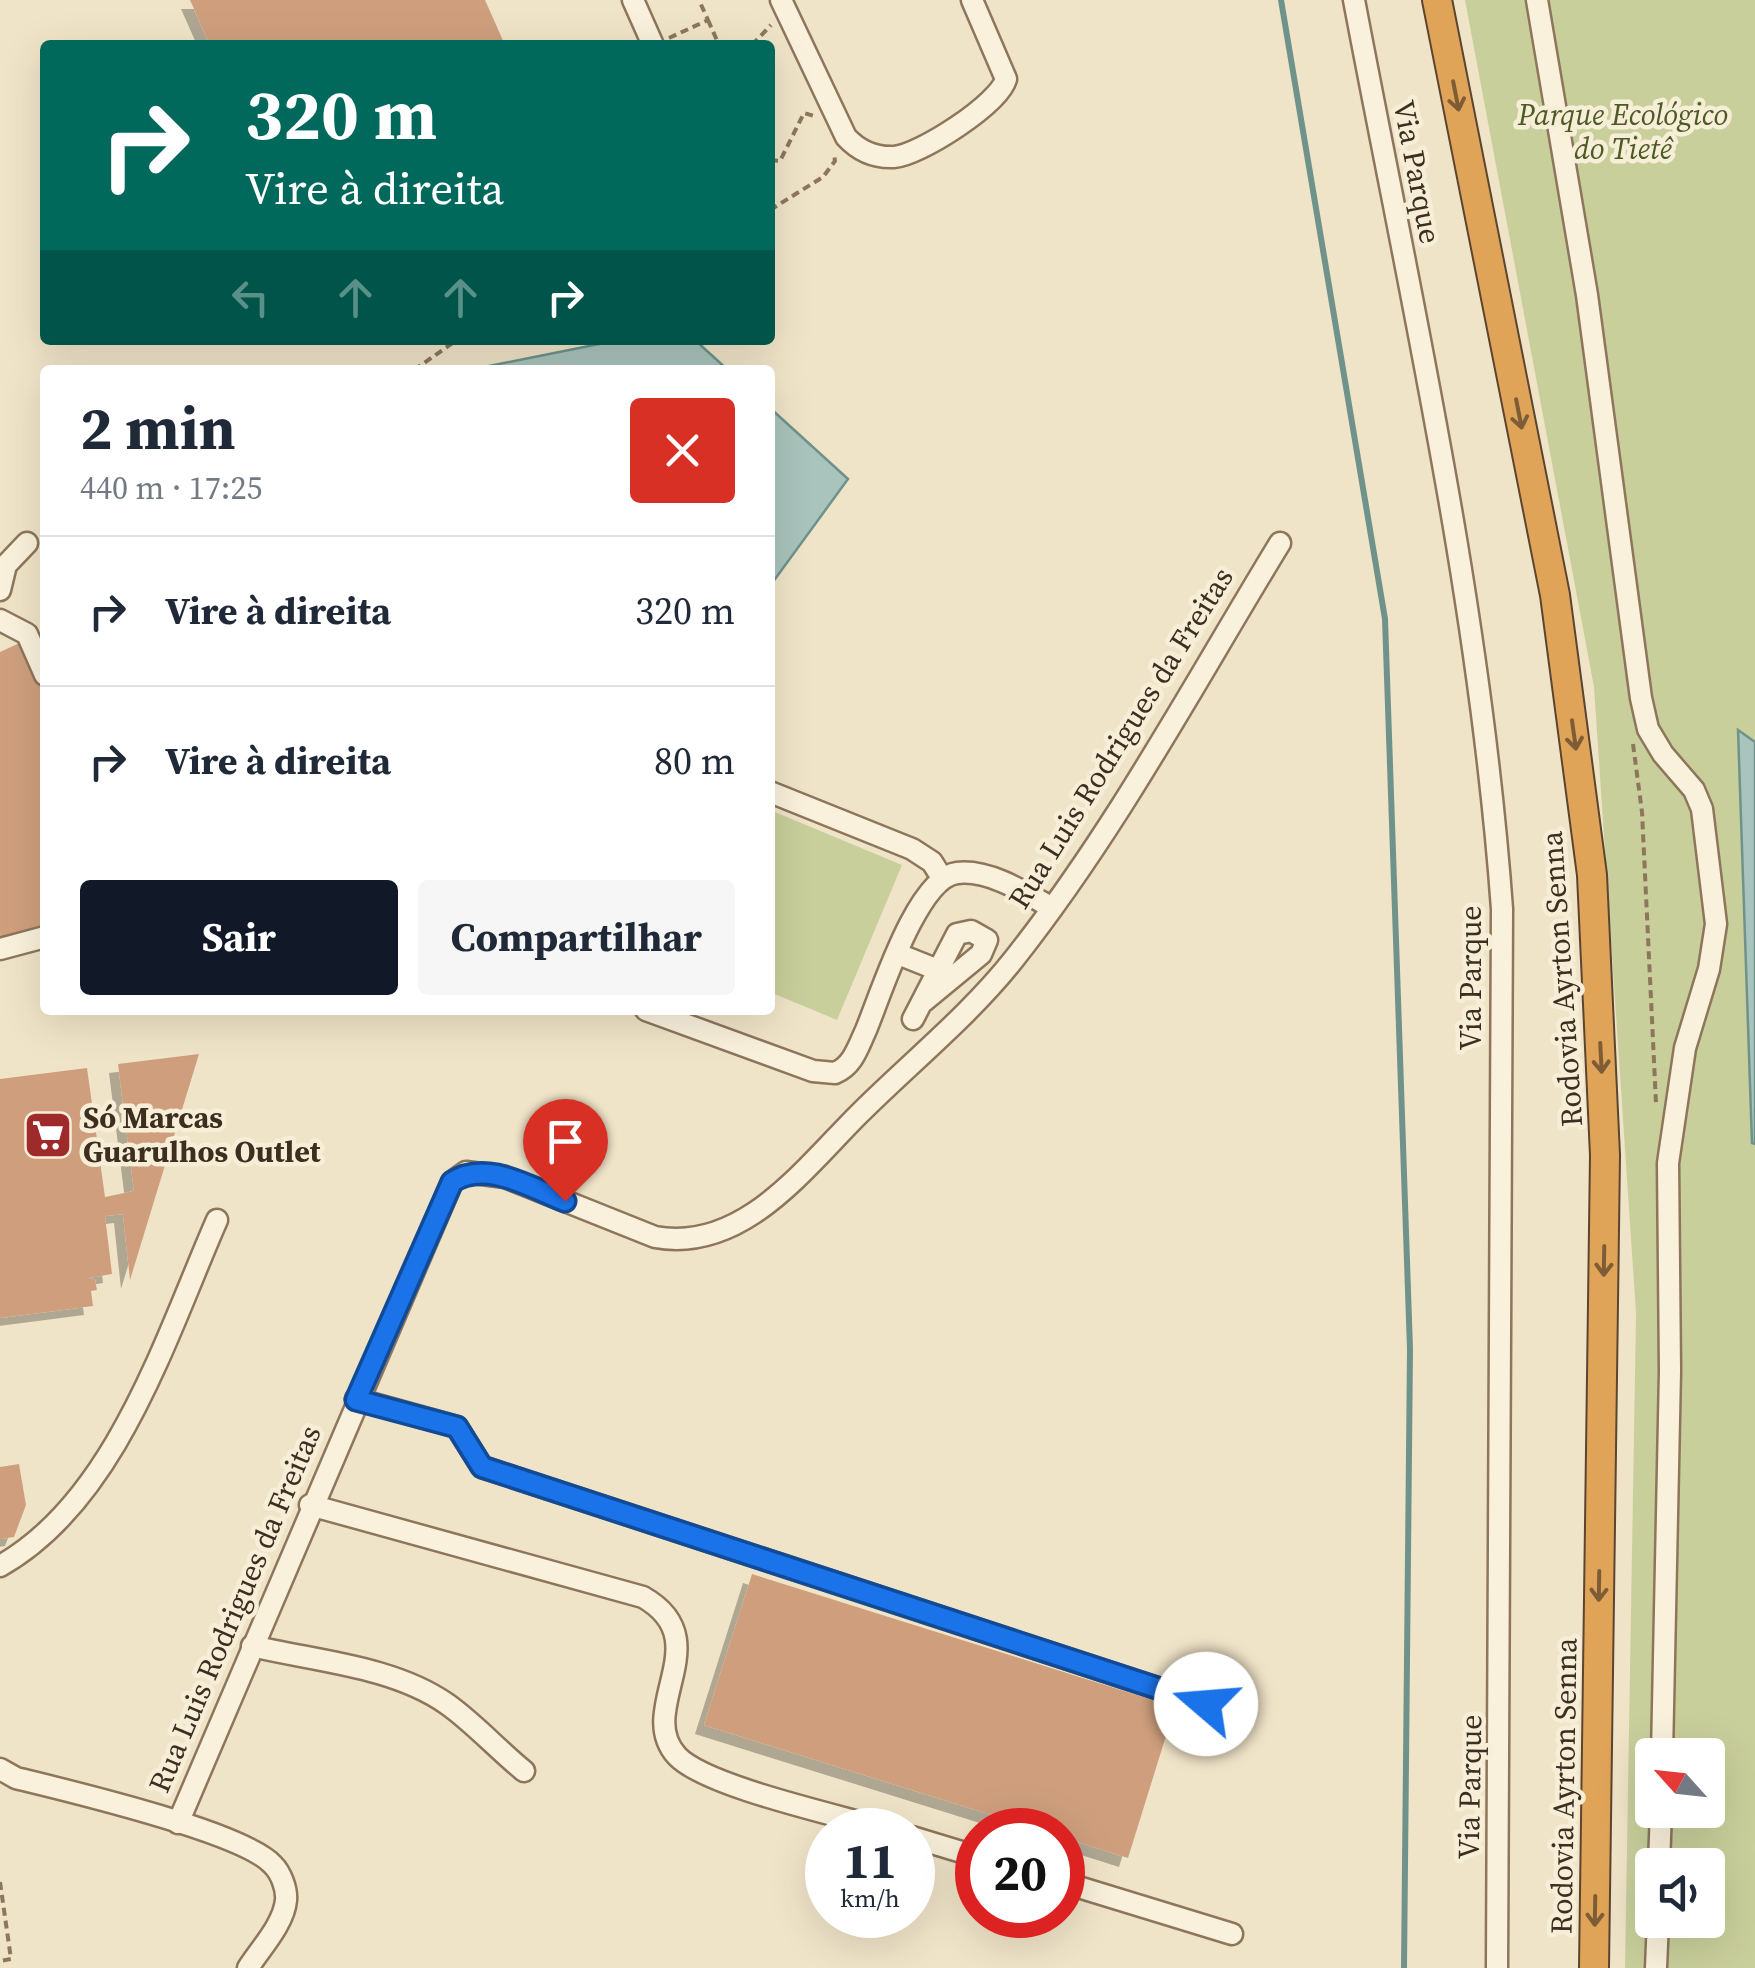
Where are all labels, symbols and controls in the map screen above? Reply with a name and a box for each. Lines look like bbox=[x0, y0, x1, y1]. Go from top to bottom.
text: 320 m bbox=[245, 66, 437, 162]
one-way arrow bbox=[1447, 79, 1466, 111]
icon: right bbox=[80, 80, 210, 210]
park label: Parque Ecológico do Tietê bbox=[1517, 94, 1728, 169]
street label: Via Parque bbox=[1384, 97, 1451, 247]
text: Vire à direita bbox=[245, 157, 504, 219]
icon: left bbox=[223, 270, 278, 325]
icon: ahead bbox=[328, 270, 383, 325]
icon: ahead bbox=[433, 270, 488, 325]
icon: right bbox=[538, 270, 593, 325]
text: 2 min bbox=[80, 387, 236, 469]
button: close bbox=[630, 398, 735, 503]
one-way arrow bbox=[1510, 398, 1529, 430]
text: 440 m · 17:25 bbox=[80, 466, 262, 510]
street label: Rua Luis Rodrigues da Freitas bbox=[998, 559, 1243, 916]
icon: right bbox=[80, 584, 135, 639]
text: Vire à direita bbox=[165, 585, 391, 637]
text: 320 m bbox=[635, 585, 735, 637]
one-way arrow bbox=[1565, 718, 1583, 750]
icon: right bbox=[80, 734, 135, 789]
text: Vire à direita bbox=[165, 735, 391, 787]
text: 80 m bbox=[654, 735, 735, 787]
street label: Rodovia Ayrton Senna bbox=[1531, 829, 1592, 1128]
button: Sair bbox=[80, 880, 398, 995]
button: Compartilhar bbox=[418, 880, 735, 995]
street label: Via Parque bbox=[1450, 906, 1491, 1050]
one-way arrow bbox=[1591, 1042, 1610, 1074]
place label: Só Marcas Guarulhos Outlet bbox=[83, 1097, 321, 1172]
pin bbox=[523, 1099, 608, 1202]
supermarket icon: Só Marcas Guarulhos Outlet bbox=[22, 1109, 74, 1161]
icon: arrive bbox=[538, 1114, 593, 1169]
one-way arrow bbox=[1594, 1245, 1613, 1277]
street label: Rua Luis Rodrigues da Freitas bbox=[138, 1419, 331, 1799]
one-way arrow bbox=[1590, 1570, 1609, 1602]
street label: Rodovia Ayrton Senna bbox=[1540, 1637, 1587, 1934]
position arrow bbox=[1154, 1652, 1258, 1756]
street label: Via Parque bbox=[1448, 1714, 1491, 1860]
north arrow bbox=[1635, 1738, 1725, 1828]
map controls bbox=[1635, 1738, 1725, 1938]
speed limit sign: 20 bbox=[955, 1808, 1085, 1938]
text: 11 bbox=[843, 1826, 897, 1895]
button: sound bbox=[1635, 1848, 1725, 1938]
text: km/h bbox=[840, 1881, 900, 1915]
one-way arrow bbox=[1586, 1894, 1604, 1927]

